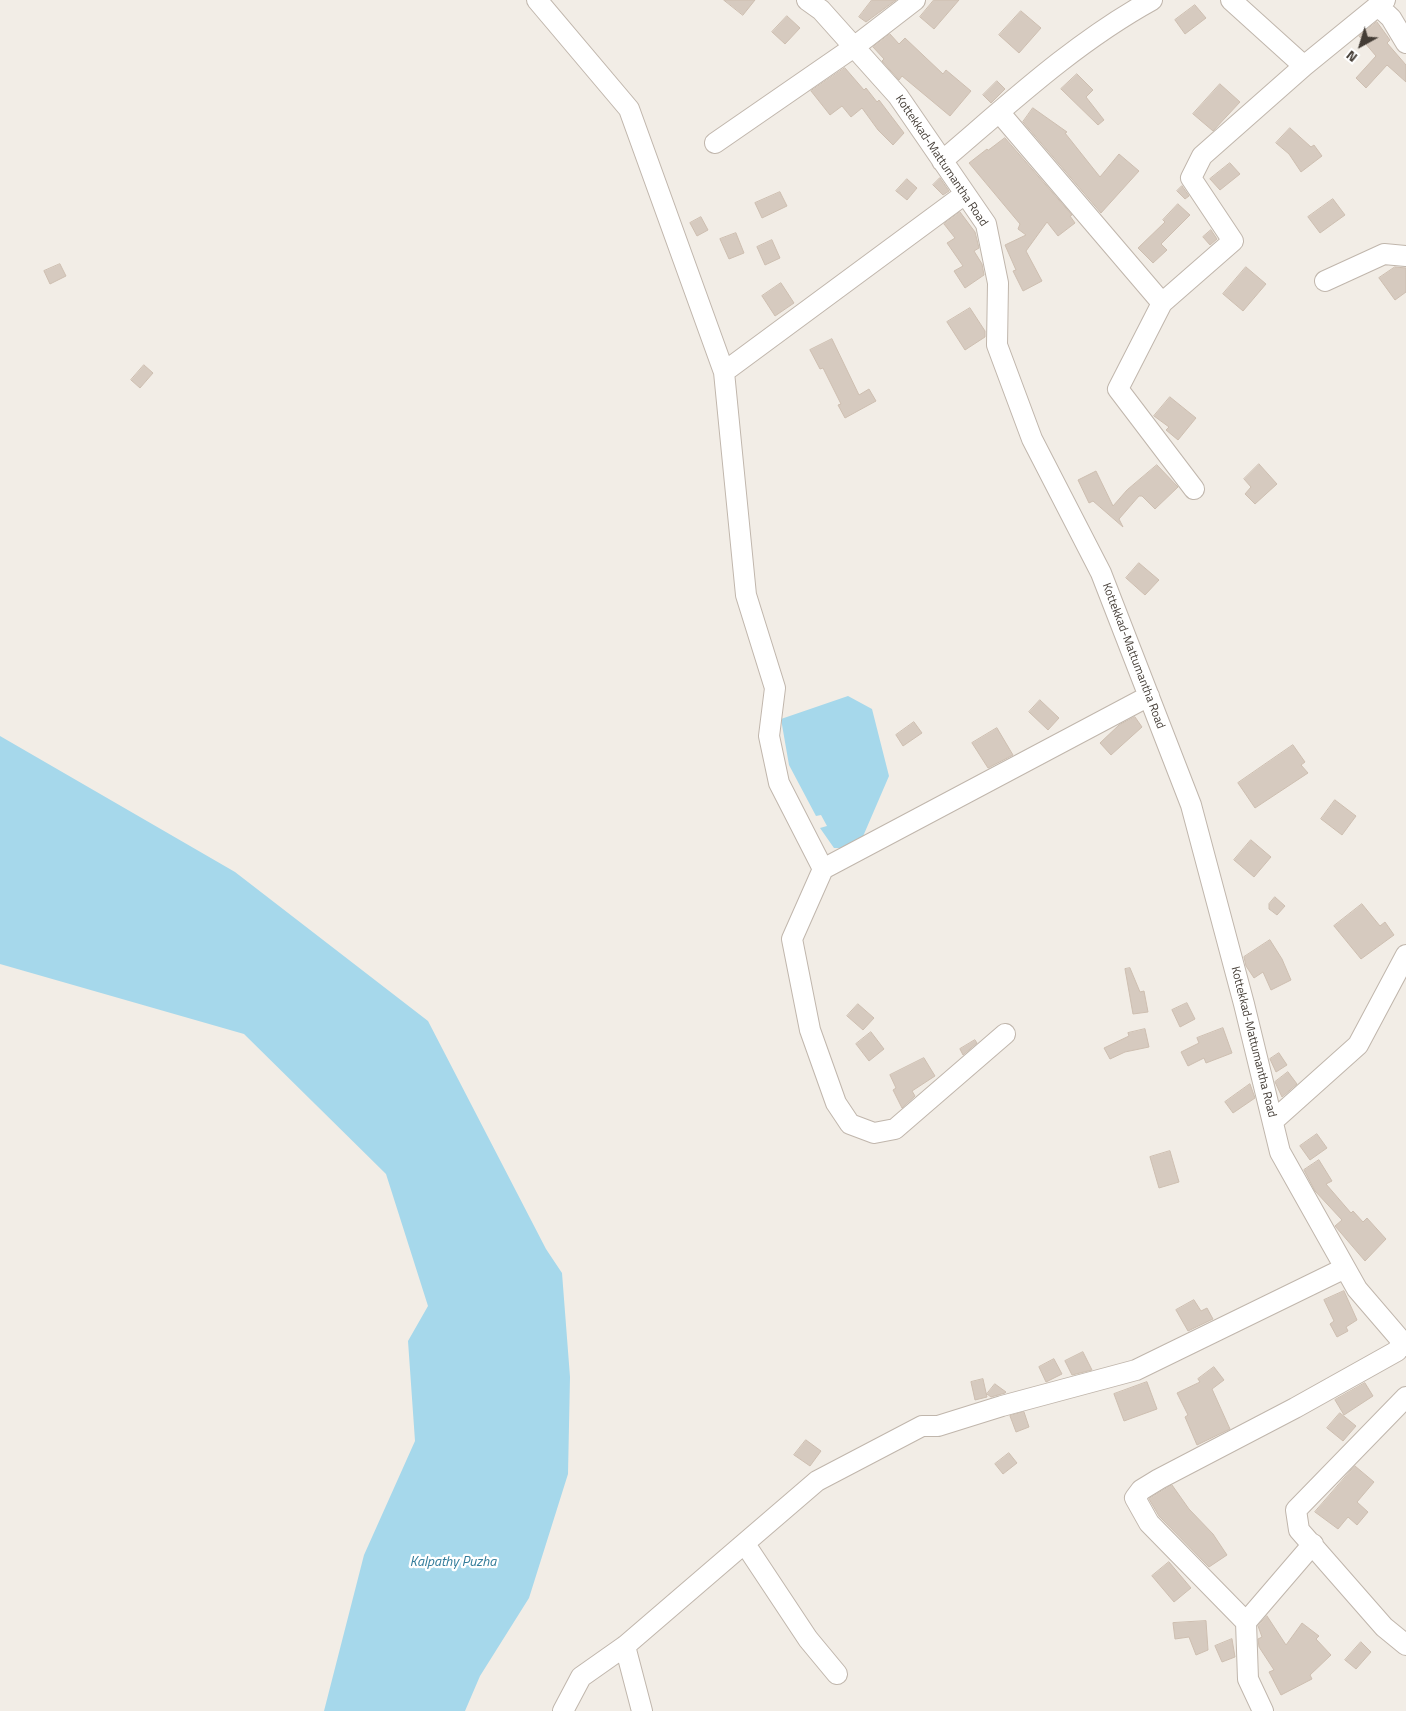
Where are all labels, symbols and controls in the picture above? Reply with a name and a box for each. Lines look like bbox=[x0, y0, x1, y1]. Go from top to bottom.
north arrow bbox=[1336, 20, 1386, 70]
text: N bbox=[1341, 46, 1362, 68]
street label: Kottekkad-Mattumantha Road bbox=[892, 93, 990, 229]
street label: Kottekkad-Mattumantha Road bbox=[1098, 581, 1168, 731]
street label: Kottekkad-Mattumantha Road bbox=[1227, 965, 1279, 1119]
water label: Kalpathy Puzha bbox=[410, 1555, 496, 1571]

